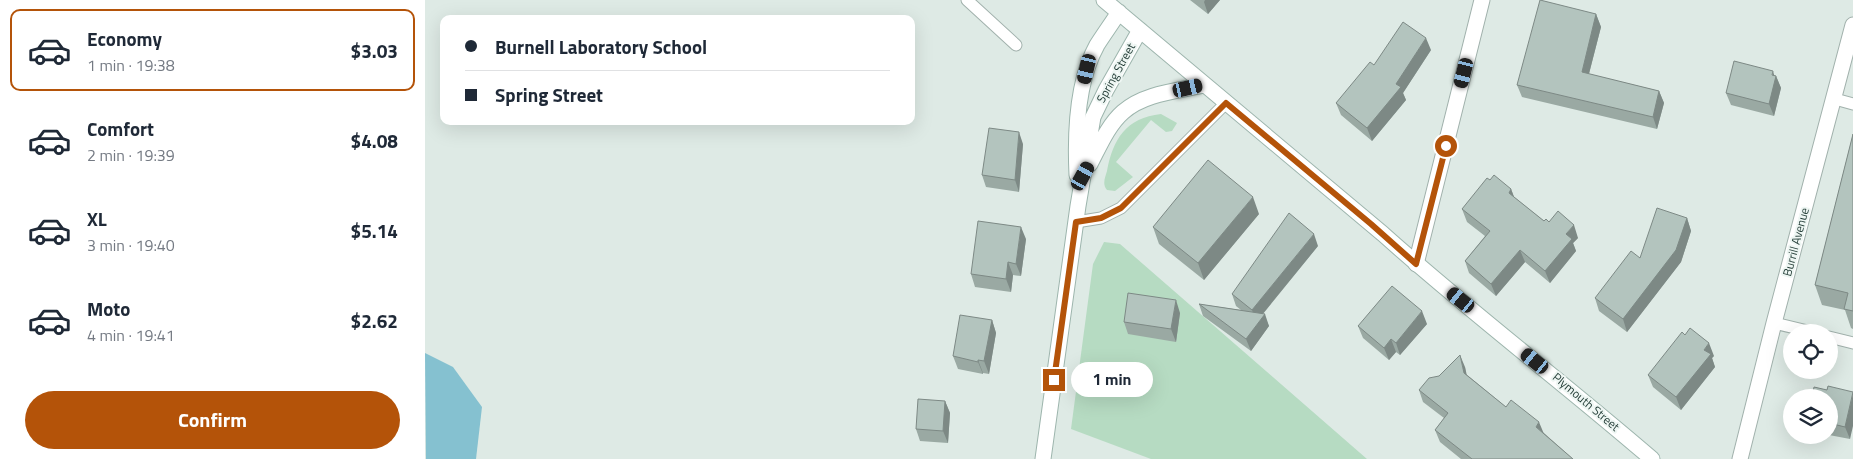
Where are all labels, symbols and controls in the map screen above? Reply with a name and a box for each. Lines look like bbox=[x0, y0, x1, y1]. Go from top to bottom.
text: Economy bbox=[87, 24, 162, 53]
icon: car bbox=[27, 28, 72, 73]
text: Burnell Laboratory School bbox=[495, 32, 707, 61]
text: $3.03 bbox=[351, 36, 398, 65]
street label: Spring Street bbox=[1091, 39, 1140, 106]
text: 1 min · 19:38 bbox=[87, 53, 175, 77]
car bbox=[1076, 53, 1097, 85]
car bbox=[1453, 57, 1474, 89]
car bbox=[1171, 77, 1204, 99]
text: Spring Street bbox=[495, 80, 603, 109]
text: Comfort bbox=[87, 114, 154, 143]
icon: car bbox=[27, 118, 72, 163]
text: $4.08 bbox=[351, 126, 398, 155]
route start bbox=[1435, 135, 1457, 157]
text: 2 min · 19:39 bbox=[87, 143, 175, 167]
car bbox=[1069, 159, 1096, 193]
text: XL bbox=[87, 204, 107, 233]
street label: Burrill Avenue bbox=[1777, 205, 1814, 278]
icon: car bbox=[27, 208, 72, 253]
text: $5.14 bbox=[351, 216, 398, 245]
text: 3 min · 19:40 bbox=[87, 233, 175, 257]
car bbox=[1444, 285, 1477, 315]
text: Moto bbox=[87, 294, 130, 323]
icon: car bbox=[27, 298, 72, 343]
text: $2.62 bbox=[351, 306, 398, 335]
text: 4 min · 19:41 bbox=[87, 323, 175, 347]
map controls bbox=[1783, 324, 1838, 444]
button: locate bbox=[1783, 324, 1838, 379]
car bbox=[1518, 346, 1551, 376]
callout: 1 min bbox=[1071, 362, 1154, 398]
text: 1 min bbox=[1093, 367, 1131, 391]
street label: Plymouth Street bbox=[1549, 368, 1625, 436]
route end bbox=[1043, 369, 1065, 391]
button: layers bbox=[1783, 389, 1838, 444]
button: Confirm bbox=[25, 391, 400, 449]

